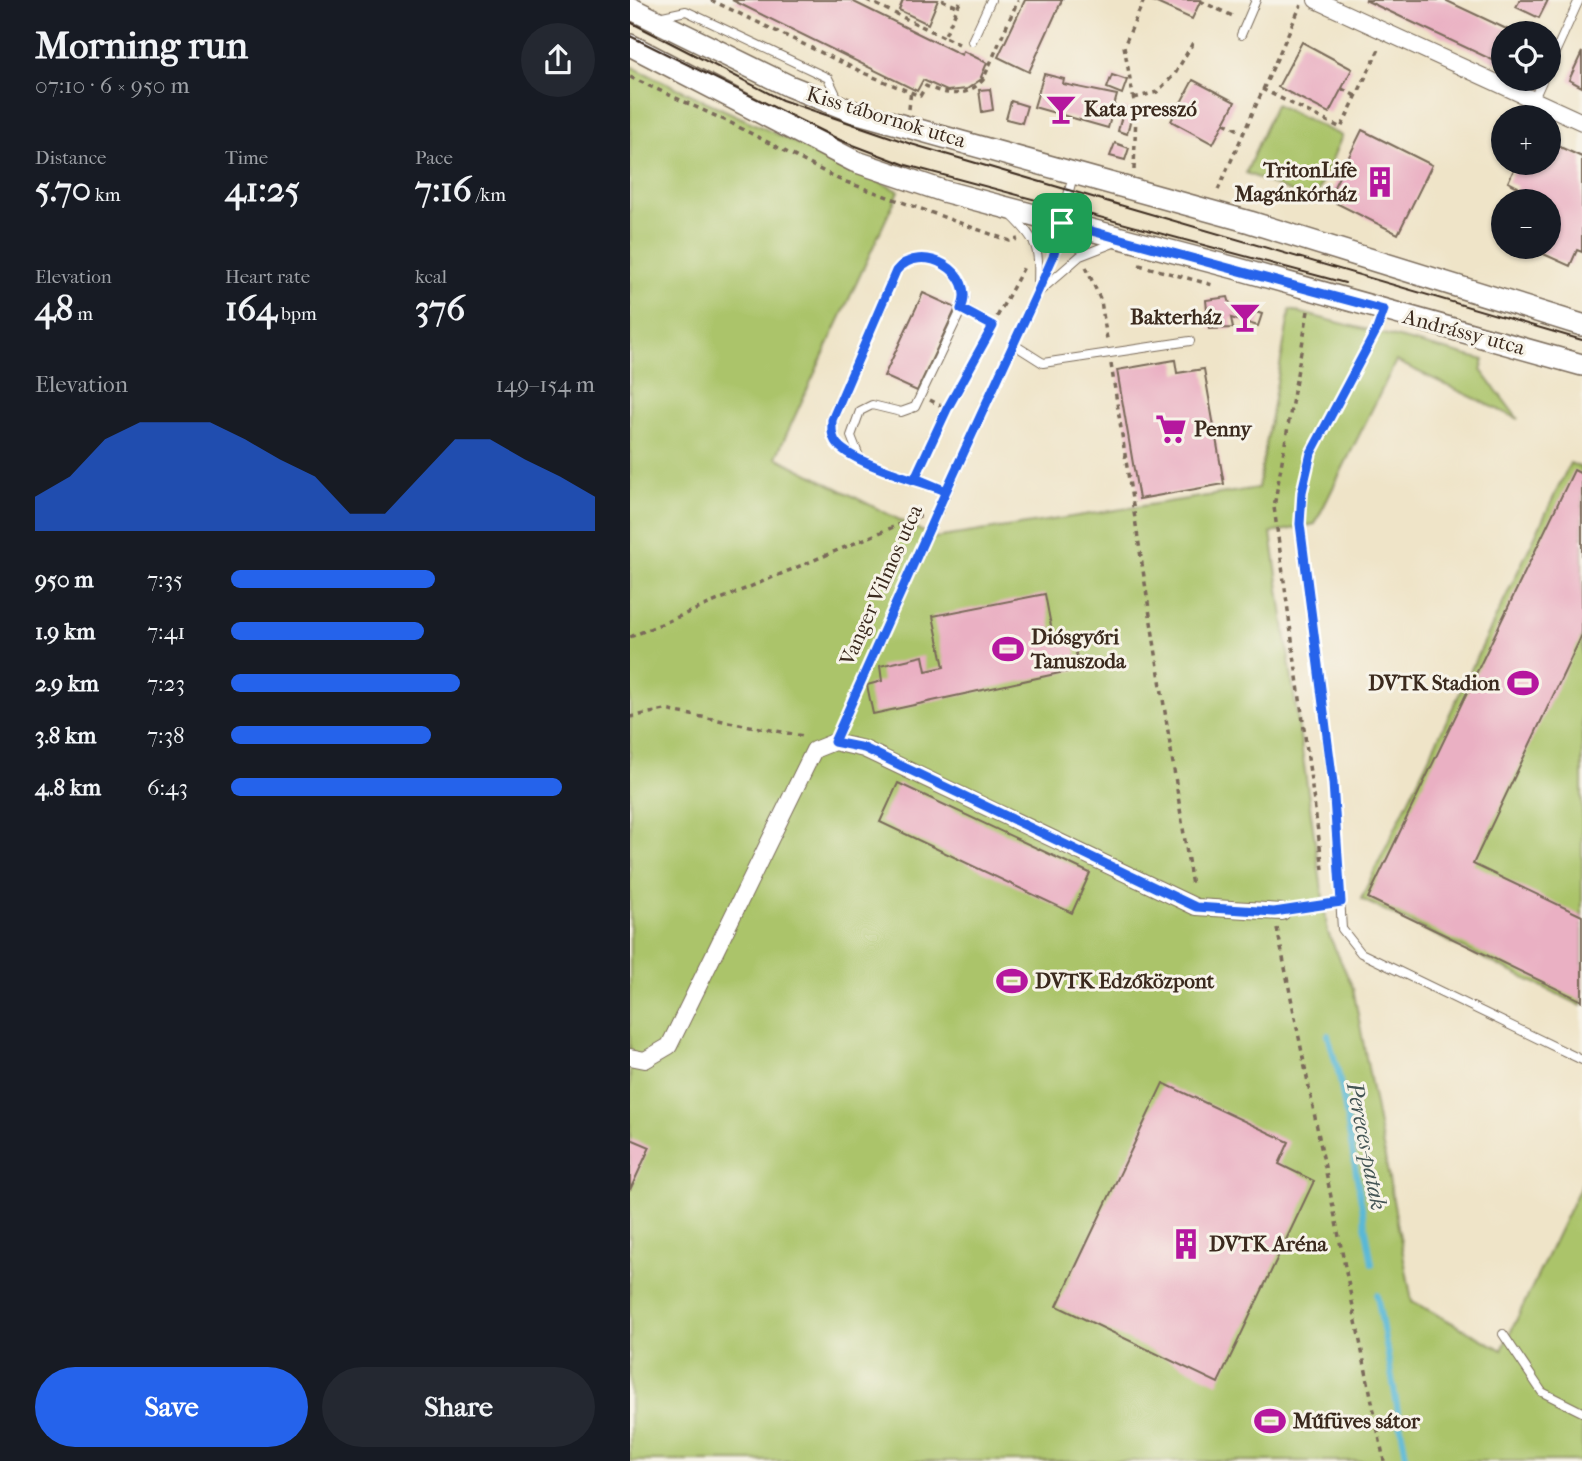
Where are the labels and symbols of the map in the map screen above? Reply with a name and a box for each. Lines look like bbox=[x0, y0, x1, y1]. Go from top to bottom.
street label: Kiss tábornok utca bbox=[803, 81, 969, 153]
bar icon: Kata presszó bbox=[1044, 92, 1078, 126]
place label: Kata presszó bbox=[1084, 97, 1197, 121]
place label: TritonLife Magánkórház bbox=[1233, 158, 1358, 206]
building icon: TritonLife Magánkórház bbox=[1363, 165, 1397, 199]
pin bbox=[1032, 193, 1092, 253]
bar icon: Bakterház bbox=[1228, 300, 1262, 334]
street label: Andrássy utca bbox=[1399, 304, 1528, 360]
place label: Bakterház bbox=[1130, 305, 1223, 329]
supermarket icon: Penny bbox=[1154, 412, 1188, 446]
place label: Penny bbox=[1194, 417, 1253, 441]
street label: Vanger Vilmos utca bbox=[834, 501, 927, 670]
place label: Diósgyőri Tanuszoda bbox=[1030, 625, 1127, 673]
sports icon: Diósgyőri Tanuszoda bbox=[991, 632, 1025, 666]
sports icon: DVTK Stadion bbox=[1506, 666, 1540, 700]
place label: DVTK Stadion bbox=[1368, 671, 1501, 695]
sports icon: DVTK Edzőközpont bbox=[995, 964, 1029, 998]
place label: DVTK Edzőközpont bbox=[1035, 969, 1215, 993]
water label: Pereces-patak bbox=[1341, 1079, 1392, 1213]
building icon: DVTK Aréna bbox=[1169, 1227, 1203, 1261]
place label: DVTK Aréna bbox=[1209, 1232, 1328, 1256]
sports icon: Műfüves sátor bbox=[1253, 1404, 1287, 1438]
place label: Műfüves sátor bbox=[1292, 1409, 1421, 1433]

